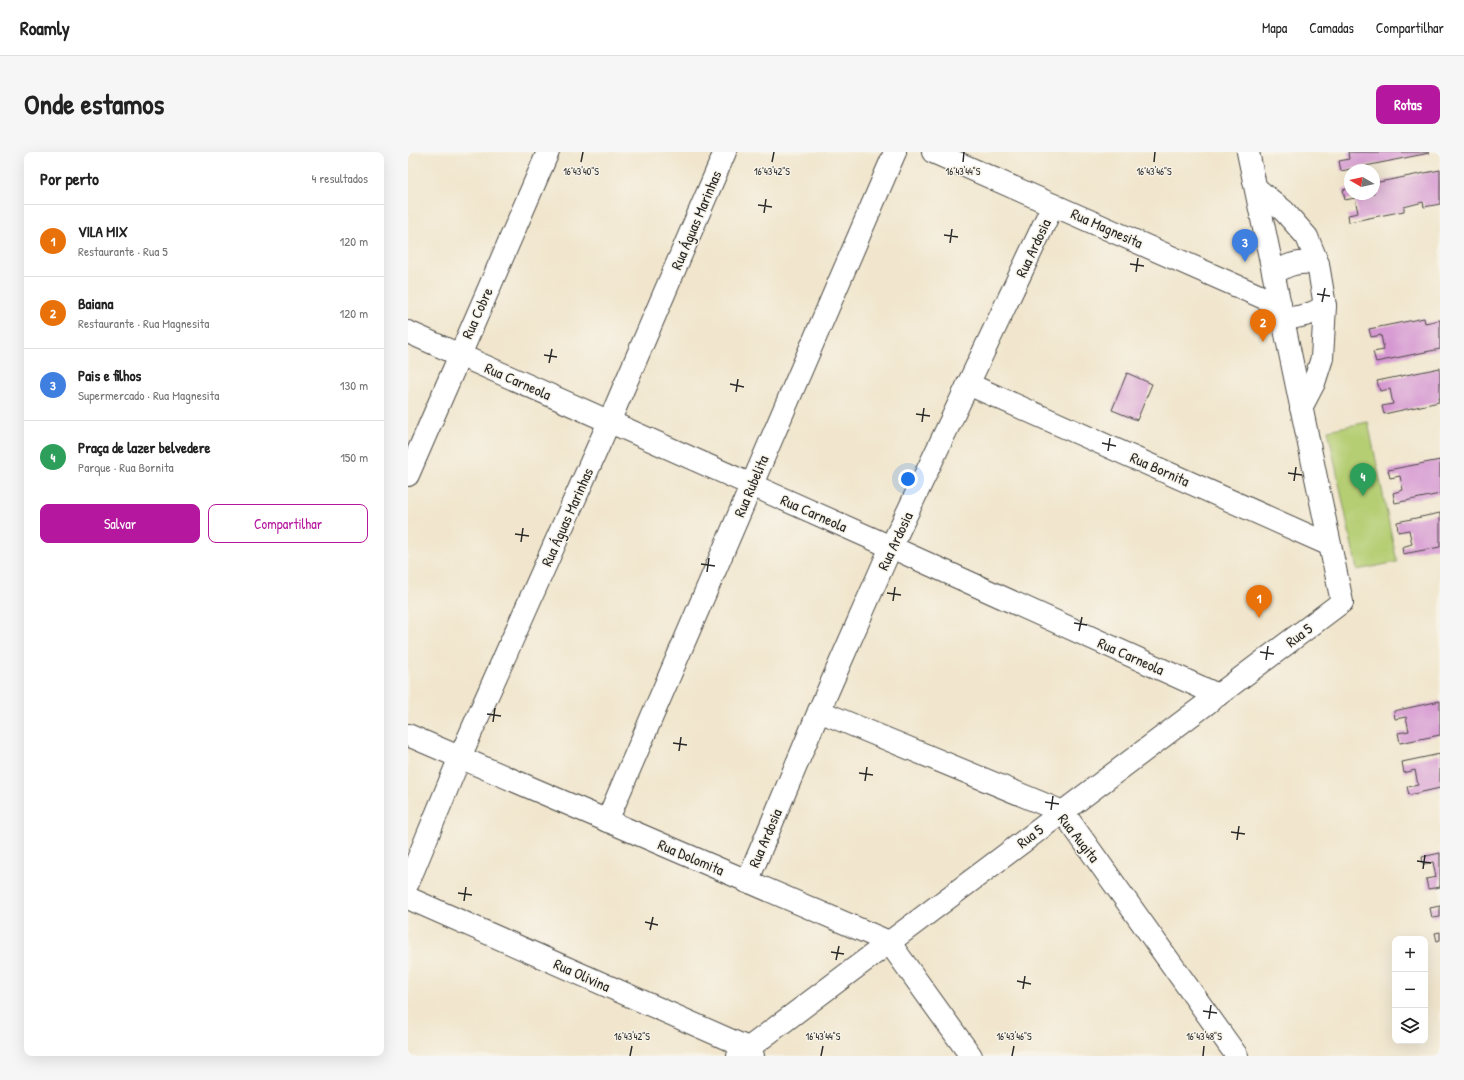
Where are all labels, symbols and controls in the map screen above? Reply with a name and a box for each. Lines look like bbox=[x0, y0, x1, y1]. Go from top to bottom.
text: Roamly bbox=[20, 15, 70, 41]
text: Mapa bbox=[1262, 18, 1287, 37]
text: Camadas bbox=[1309, 18, 1354, 37]
text: Compartilhar bbox=[1376, 18, 1444, 37]
text: Onde estamos bbox=[24, 85, 164, 123]
button: Rotas bbox=[1376, 85, 1440, 124]
north arrow bbox=[1344, 164, 1380, 200]
text: 16°43'40"S bbox=[563, 165, 599, 178]
text: 16°43'42"S bbox=[754, 165, 790, 178]
text: 16°43'44"S bbox=[946, 165, 981, 178]
text: 16°43'46"S bbox=[1136, 165, 1172, 178]
text: Por perto bbox=[40, 167, 99, 190]
street label: Rua Águas Marinhas bbox=[666, 167, 726, 273]
text: 4 resultados bbox=[311, 169, 368, 187]
street label: Rua Magnesita bbox=[1068, 203, 1146, 253]
street label: Rua Ardosia bbox=[1010, 215, 1056, 281]
text: VILA MIX bbox=[78, 221, 128, 242]
pin: 3 bbox=[1232, 229, 1258, 262]
text: 1 bbox=[51, 232, 55, 250]
text: 120 m bbox=[340, 232, 368, 250]
text: Restaurante · Rua 5 bbox=[78, 242, 168, 260]
street label: Rua Cobre bbox=[456, 284, 498, 342]
text: Baiana bbox=[78, 293, 113, 314]
text: 2 bbox=[50, 304, 56, 322]
text: 120 m bbox=[340, 304, 368, 322]
pin: 2 bbox=[1250, 309, 1276, 342]
text: Restaurante · Rua Magnesita bbox=[78, 314, 209, 332]
street label: Rua Carneola bbox=[481, 357, 555, 405]
text: Pais e filhos bbox=[78, 365, 141, 386]
text: 3 bbox=[50, 376, 56, 394]
text: 130 m bbox=[340, 376, 368, 394]
text: Supermercado · Rua Magnesita bbox=[78, 386, 219, 404]
text: Praça de lazer belvedere bbox=[78, 437, 210, 458]
street label: Rua Bornita bbox=[1127, 447, 1193, 491]
text: 4 bbox=[51, 448, 55, 466]
text: 150 m bbox=[340, 448, 368, 466]
street label: Rua Rubelita bbox=[729, 452, 774, 520]
text: Parque · Rua Bornita bbox=[78, 458, 174, 476]
pin: 4 bbox=[1350, 463, 1376, 496]
street label: Rua Águas Marinhas bbox=[536, 464, 598, 570]
your location bbox=[898, 469, 918, 489]
street label: Rua Carneola bbox=[777, 489, 851, 537]
button: Salvar bbox=[40, 504, 200, 543]
button: Compartilhar bbox=[208, 504, 368, 543]
street label: Rua Ardosia bbox=[872, 508, 918, 574]
pin: 1 bbox=[1246, 585, 1272, 618]
street label: Rua 5 bbox=[1281, 618, 1317, 652]
street label: Rua Carneola bbox=[1094, 632, 1168, 680]
street label: Rua Ardosia bbox=[743, 805, 787, 871]
street label: Rua Augita bbox=[1053, 809, 1105, 867]
street label: Rua 5 bbox=[1012, 819, 1048, 853]
street label: Rua Dolomita bbox=[655, 834, 727, 880]
map controls bbox=[1392, 936, 1428, 1044]
button: + bbox=[1392, 936, 1428, 972]
street label: Rua Olivina bbox=[550, 953, 614, 997]
button: − bbox=[1392, 972, 1428, 1008]
button: layers bbox=[1392, 1008, 1428, 1044]
text: 16°43'42"S bbox=[614, 1030, 650, 1043]
text: 16°43'44"S bbox=[806, 1030, 841, 1043]
text: 16°43'46"S bbox=[996, 1030, 1032, 1043]
text: 16°43'48"S bbox=[1186, 1030, 1222, 1043]

